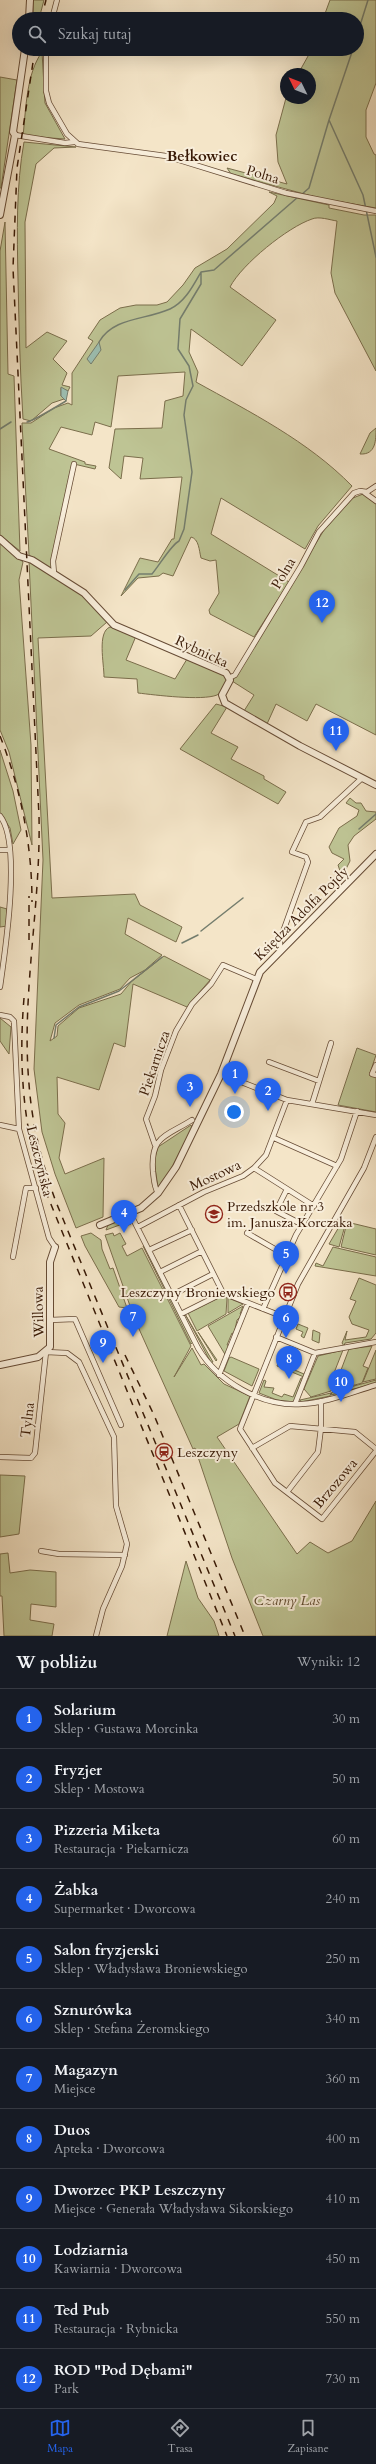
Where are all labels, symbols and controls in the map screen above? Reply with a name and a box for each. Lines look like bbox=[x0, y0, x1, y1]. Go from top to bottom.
search box bbox=[12, 12, 364, 56]
icon: search bbox=[26, 23, 48, 45]
text: Szukaj tutaj bbox=[58, 24, 132, 44]
north arrow bbox=[280, 68, 316, 104]
district label: Bełkowiec bbox=[167, 146, 238, 166]
street label: Polna bbox=[244, 161, 282, 188]
street label: Polna bbox=[267, 554, 300, 592]
pin: 12 bbox=[309, 590, 335, 623]
street label: Rybnicka bbox=[172, 631, 231, 672]
pin: 11 bbox=[323, 718, 349, 751]
street label: Księdza Adolfa Pojdy bbox=[250, 862, 353, 965]
street label: Piekarnicza bbox=[134, 1028, 174, 1098]
pin: 1 bbox=[222, 1061, 248, 1094]
pin: 3 bbox=[177, 1074, 203, 1107]
pin: 2 bbox=[255, 1078, 281, 1111]
your location bbox=[224, 1102, 244, 1122]
street label: Leszczyńska bbox=[22, 1124, 57, 1198]
street label: Mostowa bbox=[186, 1155, 244, 1196]
place label: Przedszkole nr 3 im. Janusza Korczaka bbox=[227, 1197, 353, 1232]
pin: 4 bbox=[111, 1200, 137, 1233]
school or university icon: Przedszkole nr 3 im. Janusza Korczaka bbox=[204, 1204, 224, 1224]
pin: 5 bbox=[273, 1241, 299, 1274]
bus stop icon: Leszczyny Broniewskiego bbox=[278, 1282, 298, 1302]
place label: Leszczyny Broniewskiego bbox=[121, 1283, 275, 1302]
street label: Willowa bbox=[29, 1286, 48, 1339]
pin: 7 bbox=[120, 1304, 146, 1337]
pin: 6 bbox=[273, 1305, 299, 1338]
pin: 9 bbox=[90, 1330, 116, 1363]
pin: 8 bbox=[276, 1346, 302, 1379]
pin: 10 bbox=[328, 1369, 354, 1402]
street label: Tylna bbox=[16, 1401, 39, 1439]
station icon: Leszczyny bbox=[154, 1442, 174, 1462]
place label: Leszczyny bbox=[177, 1443, 239, 1462]
street label: Brzozowa bbox=[309, 1454, 362, 1512]
park label: Czarny Las bbox=[254, 1591, 320, 1610]
text: W pobliżu bbox=[16, 1651, 97, 1674]
text: Wyniki: 12 bbox=[297, 1653, 360, 1671]
text: Solarium bbox=[54, 1700, 116, 1720]
text: 1 bbox=[26, 1710, 32, 1728]
text: 30 m bbox=[332, 1710, 360, 1728]
text: Sklep · Gustawa Morcinka bbox=[54, 1720, 198, 1738]
text: Fryzjer bbox=[54, 1760, 102, 1780]
text: 2 bbox=[26, 1770, 32, 1788]
text: 50 m bbox=[332, 1770, 360, 1788]
text: Sklep · Mostowa bbox=[54, 1780, 145, 1798]
text: Pizzeria Miketa bbox=[54, 1820, 160, 1840]
text: 3 bbox=[26, 1830, 32, 1848]
text: 60 m bbox=[332, 1830, 360, 1848]
text: Restauracja · Piekarnicza bbox=[54, 1840, 189, 1858]
text: Żabka bbox=[54, 1880, 98, 1900]
text: 4 bbox=[26, 1890, 32, 1908]
text: 240 m bbox=[326, 1890, 360, 1908]
text: Supermarket · Dworcowa bbox=[54, 1900, 196, 1918]
text: Salon fryzjerski bbox=[54, 1940, 159, 1960]
text: 5 bbox=[26, 1950, 32, 1968]
text: 250 m bbox=[326, 1950, 360, 1968]
text: Sklep · Władysława Broniewskiego bbox=[54, 1960, 248, 1978]
text: Sznurówka bbox=[54, 2000, 132, 2020]
text: 6 bbox=[26, 2010, 32, 2028]
text: 340 m bbox=[326, 2010, 360, 2028]
text: Sklep · Stefana Żeromskiego bbox=[54, 2020, 210, 2038]
text: Magazyn bbox=[54, 2060, 118, 2080]
text: 7 bbox=[26, 2070, 32, 2088]
text: 360 m bbox=[326, 2070, 360, 2088]
text: Miejsce bbox=[54, 2080, 96, 2098]
text: Duos bbox=[54, 2120, 90, 2140]
text: 8 bbox=[26, 2130, 32, 2148]
text: 400 m bbox=[326, 2130, 360, 2148]
text: Apteka · Dworcowa bbox=[54, 2140, 165, 2158]
text: Dworzec PKP Leszczyny bbox=[54, 2180, 225, 2200]
text: 9 bbox=[26, 2190, 32, 2208]
text: 410 m bbox=[326, 2190, 360, 2208]
text: Miejsce · Generała Władysława Sikorskiego bbox=[54, 2200, 293, 2218]
text: Lodziarnia bbox=[54, 2240, 128, 2260]
text: 10 bbox=[22, 2250, 36, 2268]
text: 450 m bbox=[326, 2250, 360, 2268]
text: Kawiarnia · Dworcowa bbox=[54, 2260, 182, 2278]
text: Ted Pub bbox=[54, 2300, 109, 2320]
text: 11 bbox=[22, 2310, 36, 2328]
text: 550 m bbox=[326, 2310, 360, 2328]
text: Restauracja · Rybnicka bbox=[54, 2320, 178, 2338]
text: ROD "Pod Dębami" bbox=[54, 2360, 193, 2380]
text: 12 bbox=[22, 2370, 36, 2388]
text: 730 m bbox=[326, 2370, 360, 2388]
text: Park bbox=[54, 2380, 79, 2398]
tab: Mapa bbox=[47, 2417, 73, 2456]
tab: Trasa bbox=[168, 2417, 193, 2456]
tab: Zapisane bbox=[287, 2417, 329, 2456]

